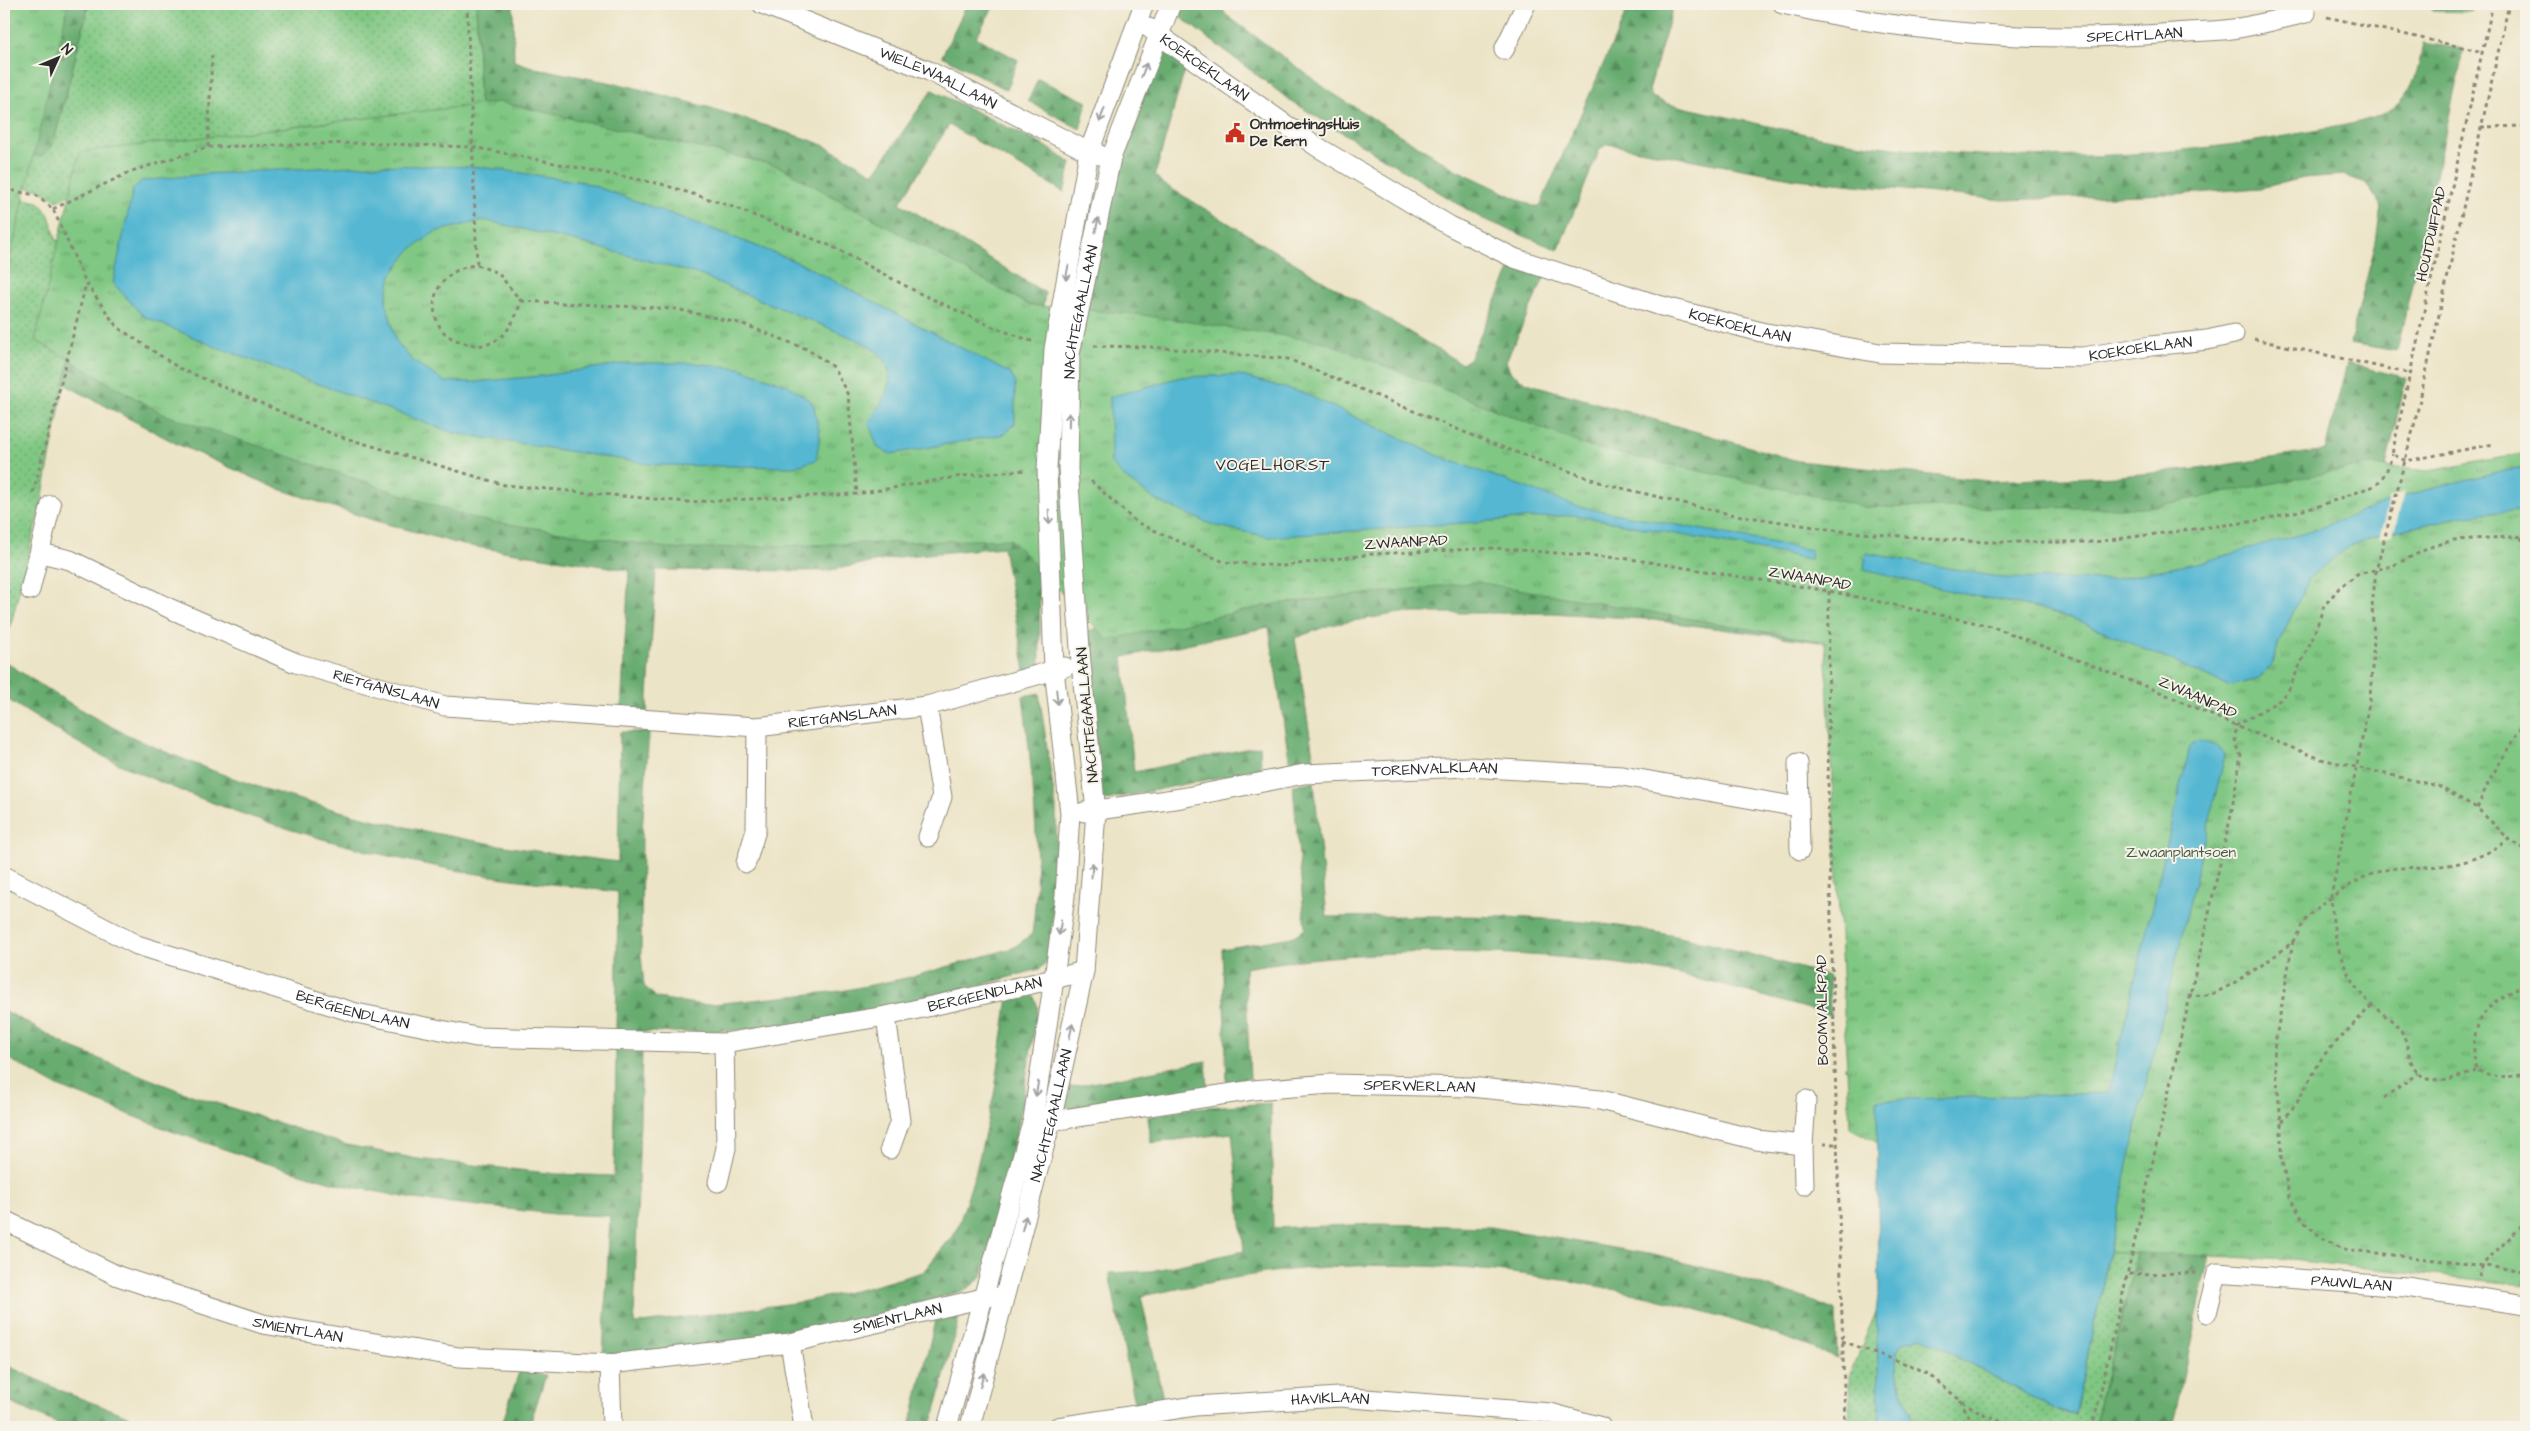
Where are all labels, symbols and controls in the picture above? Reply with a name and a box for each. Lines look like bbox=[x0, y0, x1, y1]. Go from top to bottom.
street label: SPECHTLAAN bbox=[2086, 22, 2183, 48]
street label: KOEKOEKLAAN bbox=[1156, 29, 1253, 106]
north arrow bbox=[32, 32, 82, 82]
text: N bbox=[56, 40, 77, 60]
street label: WIELEWAALLAAN bbox=[876, 42, 1000, 115]
one-way arrow bbox=[1140, 63, 1149, 79]
one-way arrow bbox=[1097, 107, 1106, 122]
place label: OntmoetingsHuis De Kern bbox=[1250, 114, 1360, 152]
public building icon: OntmoetingsHuis De Kern bbox=[1224, 122, 1246, 144]
street label: HOUTDUIFPAD bbox=[2411, 184, 2452, 284]
one-way arrow bbox=[1092, 218, 1102, 234]
street label: NACHTEGAALLAAN bbox=[1060, 243, 1104, 379]
one-way arrow bbox=[1062, 265, 1072, 281]
street label: KOEKOEKLAAN bbox=[1686, 304, 1792, 348]
street label: KOEKOEKLAAN bbox=[2087, 332, 2193, 367]
one-way arrow bbox=[1064, 412, 1074, 428]
district label: VOGELHORST bbox=[1216, 454, 1330, 476]
one-way arrow bbox=[1044, 509, 1053, 525]
street label: ZWAANPAD bbox=[1364, 530, 1448, 555]
street label: ZWAANPAD bbox=[1767, 561, 1853, 596]
street label: NACHTEGAALLAAN bbox=[1071, 646, 1104, 784]
street label: RIETGANSLAAN bbox=[331, 664, 441, 715]
street label: ZWAANPAD bbox=[2155, 671, 2240, 724]
one-way arrow bbox=[1052, 689, 1062, 705]
street label: RIETGANSLAAN bbox=[787, 700, 898, 734]
street label: TORENVALKLAAN bbox=[1371, 757, 1498, 782]
park label: Zwaanplantsoen bbox=[2126, 842, 2237, 863]
one-way arrow bbox=[1087, 863, 1096, 879]
one-way arrow bbox=[1055, 920, 1065, 936]
street label: BOOMVALKPAD bbox=[1811, 954, 1834, 1065]
street label: BERGEENDLAAN bbox=[926, 972, 1044, 1018]
street label: BERGEENDLAAN bbox=[293, 985, 411, 1034]
one-way arrow bbox=[1067, 1024, 1076, 1040]
street label: NACHTEGAALLAAN bbox=[1025, 1047, 1078, 1184]
street label: SPERWERLAAN bbox=[1363, 1075, 1476, 1098]
one-way arrow bbox=[1032, 1081, 1042, 1097]
one-way arrow bbox=[1019, 1215, 1029, 1231]
street label: PAUWLAAN bbox=[2310, 1270, 2392, 1297]
street label: SMIENTLAAN bbox=[851, 1298, 944, 1339]
street label: SMIENTLAAN bbox=[250, 1311, 344, 1348]
one-way arrow bbox=[978, 1373, 987, 1389]
street label: HAVIKLAAN bbox=[1290, 1387, 1370, 1411]

